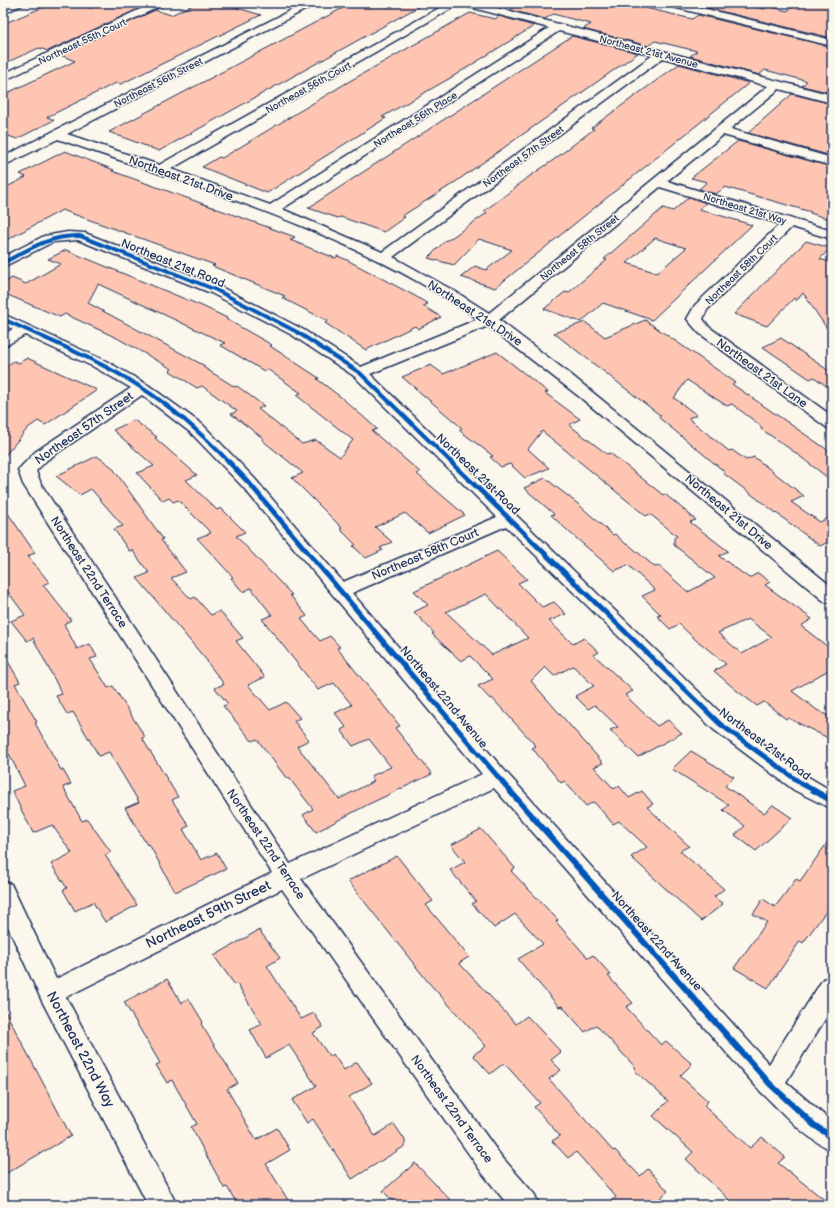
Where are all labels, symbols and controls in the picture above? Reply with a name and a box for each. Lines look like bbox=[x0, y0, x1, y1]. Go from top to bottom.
street label: Northeast 55th Court bbox=[37, 16, 128, 68]
street label: Northeast 21st Avenue bbox=[598, 33, 699, 71]
street label: Northeast 56th Street bbox=[112, 55, 205, 111]
street label: Northeast 56th Court bbox=[264, 59, 353, 116]
street label: Northeast 56th Place bbox=[371, 89, 460, 150]
street label: Northeast 57th Street bbox=[481, 123, 566, 190]
street label: Northeast 21st Drive bbox=[127, 153, 235, 204]
street label: Northeast 21st Way bbox=[702, 191, 788, 227]
street label: Northeast 58th Street bbox=[538, 212, 621, 283]
street label: Northeast 58th Court bbox=[703, 232, 780, 307]
street label: Northeast 21st Road bbox=[119, 236, 227, 291]
street label: Northeast 21st Drive bbox=[425, 277, 525, 350]
street label: Northeast 21st Lane bbox=[713, 335, 810, 412]
street label: Northeast 57th Street bbox=[32, 389, 137, 468]
street label: Northeast 21st Road bbox=[433, 430, 523, 518]
street label: Northeast 21st Drive bbox=[682, 471, 776, 553]
street label: Northeast 22nd Terrace bbox=[47, 514, 130, 631]
street label: Northeast 58th Court bbox=[369, 525, 481, 584]
street label: Northeast 22nd Avenue bbox=[397, 643, 491, 751]
street label: Northeast 21st Road bbox=[716, 705, 814, 784]
street label: Northeast 22nd Terrace bbox=[223, 786, 308, 902]
street label: Northeast 59th Street bbox=[143, 876, 274, 952]
street label: Northeast 22nd Avenue bbox=[608, 888, 705, 994]
street label: Northeast 22nd Way bbox=[43, 988, 119, 1111]
street label: Northeast 22nd Terrace bbox=[407, 1052, 496, 1166]

